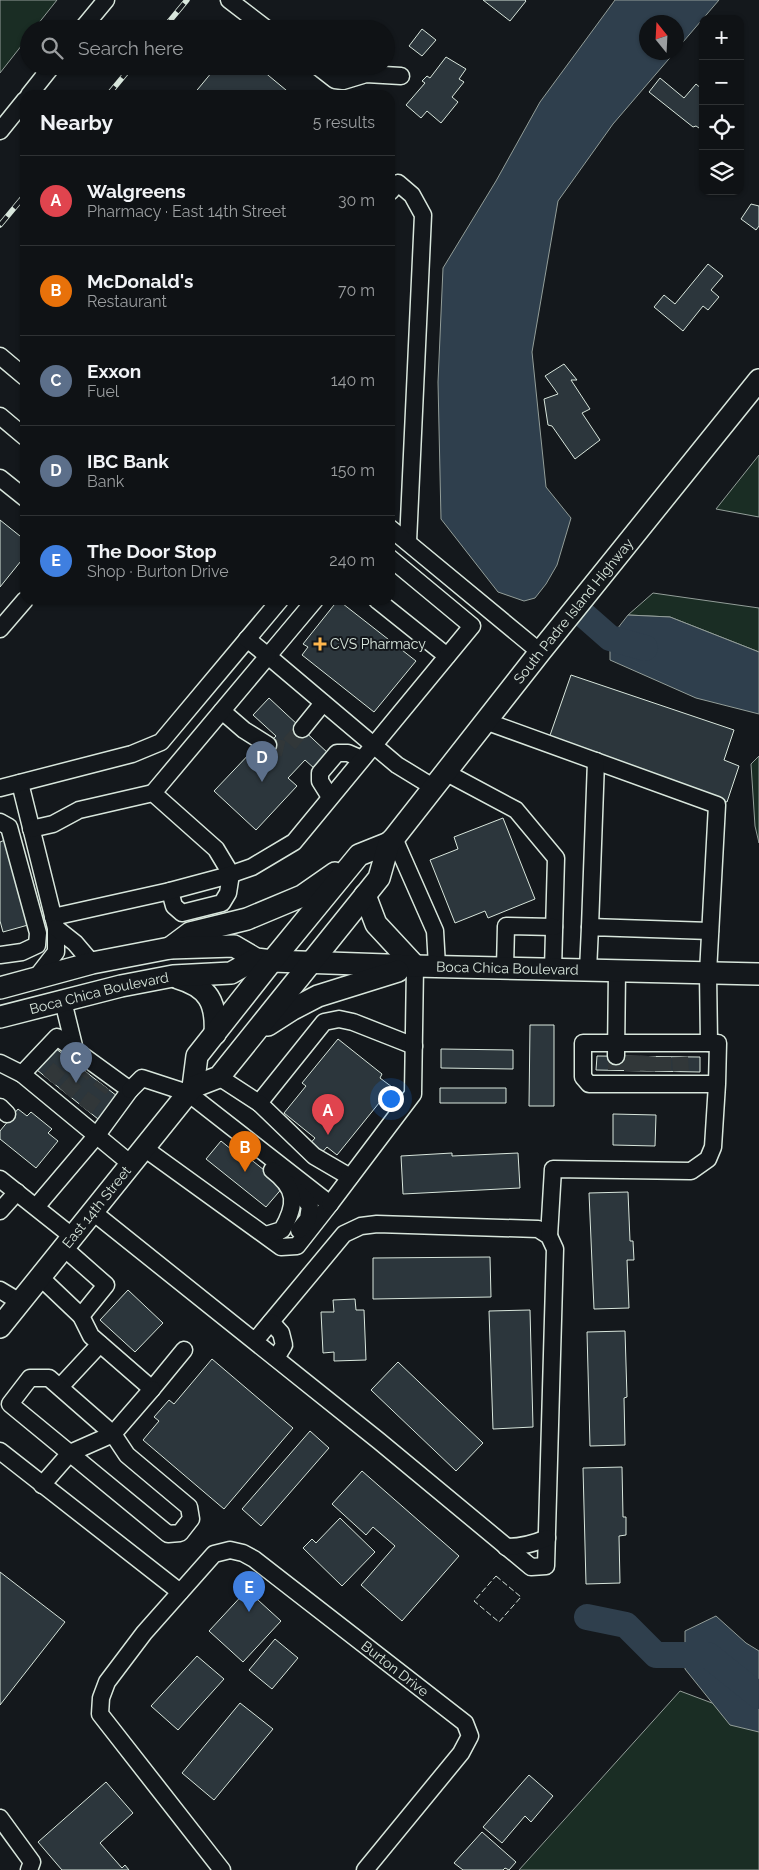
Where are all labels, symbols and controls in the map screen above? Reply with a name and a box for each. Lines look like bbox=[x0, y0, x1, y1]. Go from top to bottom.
north arrow bbox=[639, 15, 684, 60]
map controls bbox=[699, 15, 744, 195]
button: + bbox=[699, 15, 744, 60]
search box bbox=[20, 20, 395, 75]
icon: search bbox=[38, 34, 66, 62]
text: Search here bbox=[78, 37, 184, 59]
button: − bbox=[699, 60, 744, 105]
button: locate bbox=[699, 105, 744, 150]
text: Nearby bbox=[40, 110, 113, 135]
text: 5 results bbox=[313, 113, 375, 132]
button: layers bbox=[699, 150, 744, 195]
text: Walgreens bbox=[87, 180, 186, 202]
text: A bbox=[51, 191, 61, 210]
text: 30 m bbox=[338, 191, 375, 210]
text: Pharmacy · East 14th Street bbox=[87, 202, 286, 221]
text: McDonald's bbox=[87, 270, 193, 292]
text: B bbox=[51, 281, 61, 300]
text: 70 m bbox=[338, 281, 375, 300]
text: Restaurant bbox=[87, 292, 167, 311]
text: Exxon bbox=[87, 360, 141, 382]
text: C bbox=[51, 371, 61, 390]
text: 140 m bbox=[331, 371, 375, 390]
text: Fuel bbox=[87, 382, 119, 401]
text: IBC Bank bbox=[87, 450, 169, 472]
text: D bbox=[50, 461, 62, 480]
text: 150 m bbox=[331, 461, 375, 480]
text: Bank bbox=[87, 472, 124, 491]
street label: South Padre Island Highway bbox=[510, 535, 637, 687]
text: The Door Stop bbox=[87, 540, 216, 562]
text: E bbox=[51, 551, 61, 570]
text: 240 m bbox=[329, 551, 375, 570]
text: Shop · Burton Drive bbox=[87, 562, 229, 581]
place label: CVS Pharmacy bbox=[330, 636, 426, 652]
marker: CVS Pharmacy bbox=[314, 638, 326, 650]
pin: D bbox=[246, 741, 278, 782]
street label: Boca Chica Boulevard bbox=[436, 958, 579, 978]
street label: Boca Chica Boulevard bbox=[28, 969, 170, 1017]
pin: C bbox=[60, 1042, 92, 1083]
your location bbox=[378, 1086, 404, 1112]
pin: A bbox=[312, 1094, 344, 1135]
pin: B bbox=[229, 1131, 261, 1172]
street label: East 14th Street bbox=[59, 1163, 134, 1251]
pin: E bbox=[233, 1571, 265, 1612]
street label: Burton Drive bbox=[358, 1637, 432, 1700]

